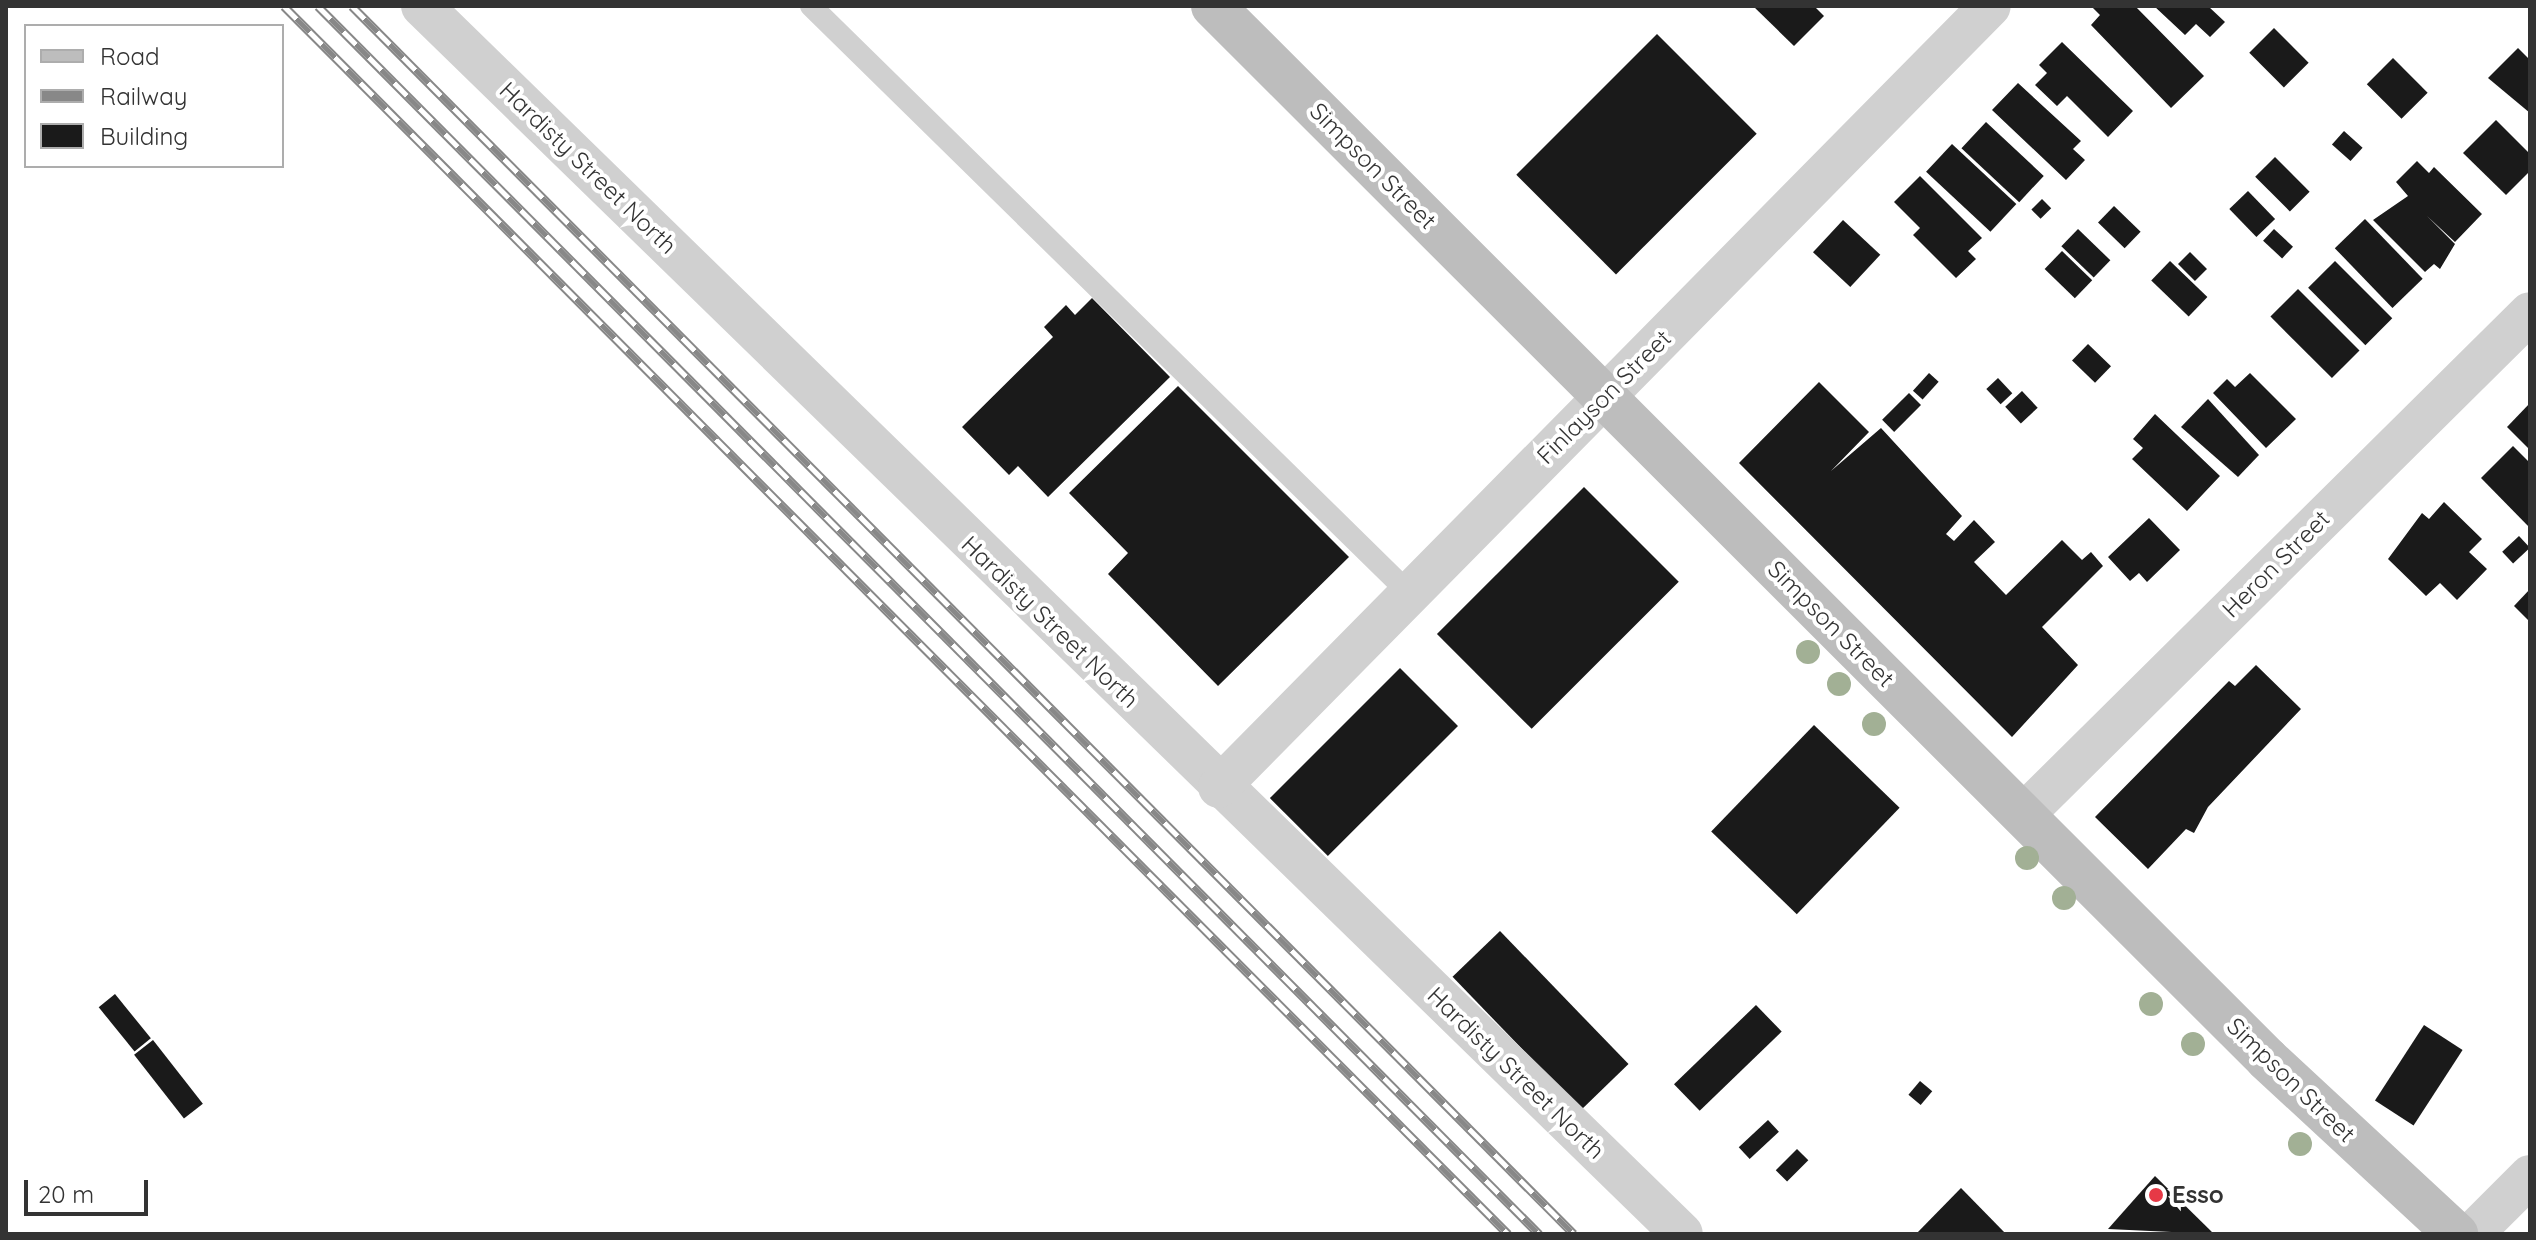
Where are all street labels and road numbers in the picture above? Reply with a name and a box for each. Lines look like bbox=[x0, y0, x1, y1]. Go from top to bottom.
street label: Hardisty Street North bbox=[494, 76, 682, 260]
street label: Simpson Street bbox=[1304, 97, 1442, 235]
street label: Finlayson Street bbox=[1531, 324, 1677, 470]
street label: Heron Street bbox=[2216, 504, 2336, 624]
street label: Hardisty Street North bbox=[956, 530, 1144, 714]
street label: Simpson Street bbox=[1762, 555, 1900, 693]
street label: Hardisty Street North bbox=[1422, 981, 1610, 1165]
street label: Simpson Street bbox=[2221, 1012, 2361, 1148]

